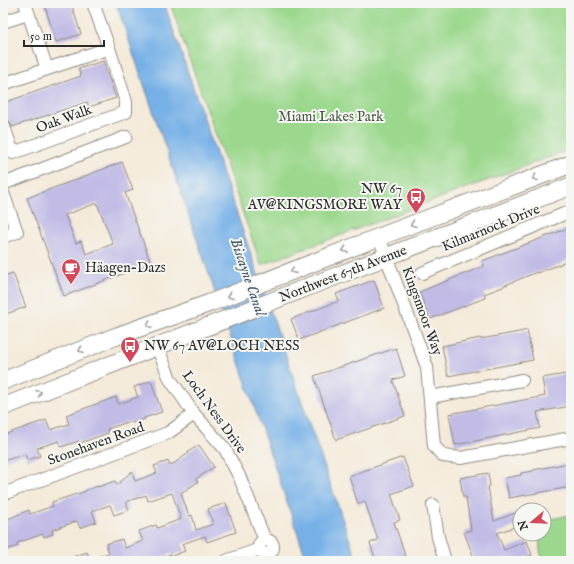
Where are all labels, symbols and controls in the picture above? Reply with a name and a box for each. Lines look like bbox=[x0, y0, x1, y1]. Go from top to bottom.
scale bar bbox=[24, 22, 104, 48]
text: 50 m bbox=[30, 29, 52, 44]
street label: Oak Walk bbox=[34, 100, 95, 137]
park label: Miami Lakes Park bbox=[278, 108, 384, 126]
one-way arrow bbox=[531, 173, 538, 181]
place label: NW 67 AV@KINGSMORE WAY bbox=[247, 180, 403, 214]
bus stop icon: NW 67 AV@KINGSMORE WAY bbox=[405, 186, 427, 214]
street label: Kilmarnock Drive bbox=[439, 200, 543, 256]
one-way arrow bbox=[410, 219, 417, 227]
water label: Biscayne Canal bbox=[226, 236, 271, 320]
street label: Northwest 67th Avenue bbox=[277, 241, 410, 307]
one-way arrow bbox=[341, 246, 348, 254]
cafe icon: Häagen-Dazs bbox=[60, 257, 82, 285]
place label: Häagen-Dazs bbox=[85, 259, 166, 277]
street label: Kingsmoor Way bbox=[398, 264, 446, 358]
one-way arrow bbox=[289, 266, 297, 274]
one-way arrow bbox=[226, 291, 233, 299]
one-way arrow bbox=[145, 320, 152, 328]
bus stop icon: NW 67 AV@LOCH NESS bbox=[119, 335, 141, 363]
place label: NW 67 AV@LOCH NESS bbox=[144, 337, 299, 355]
one-way arrow bbox=[77, 346, 84, 354]
street label: Loch Ness Drive bbox=[178, 367, 250, 457]
one-way arrow bbox=[36, 389, 43, 397]
street label: Stonehaven Road bbox=[45, 418, 147, 470]
north arrow bbox=[512, 502, 552, 542]
text: N bbox=[515, 518, 532, 533]

